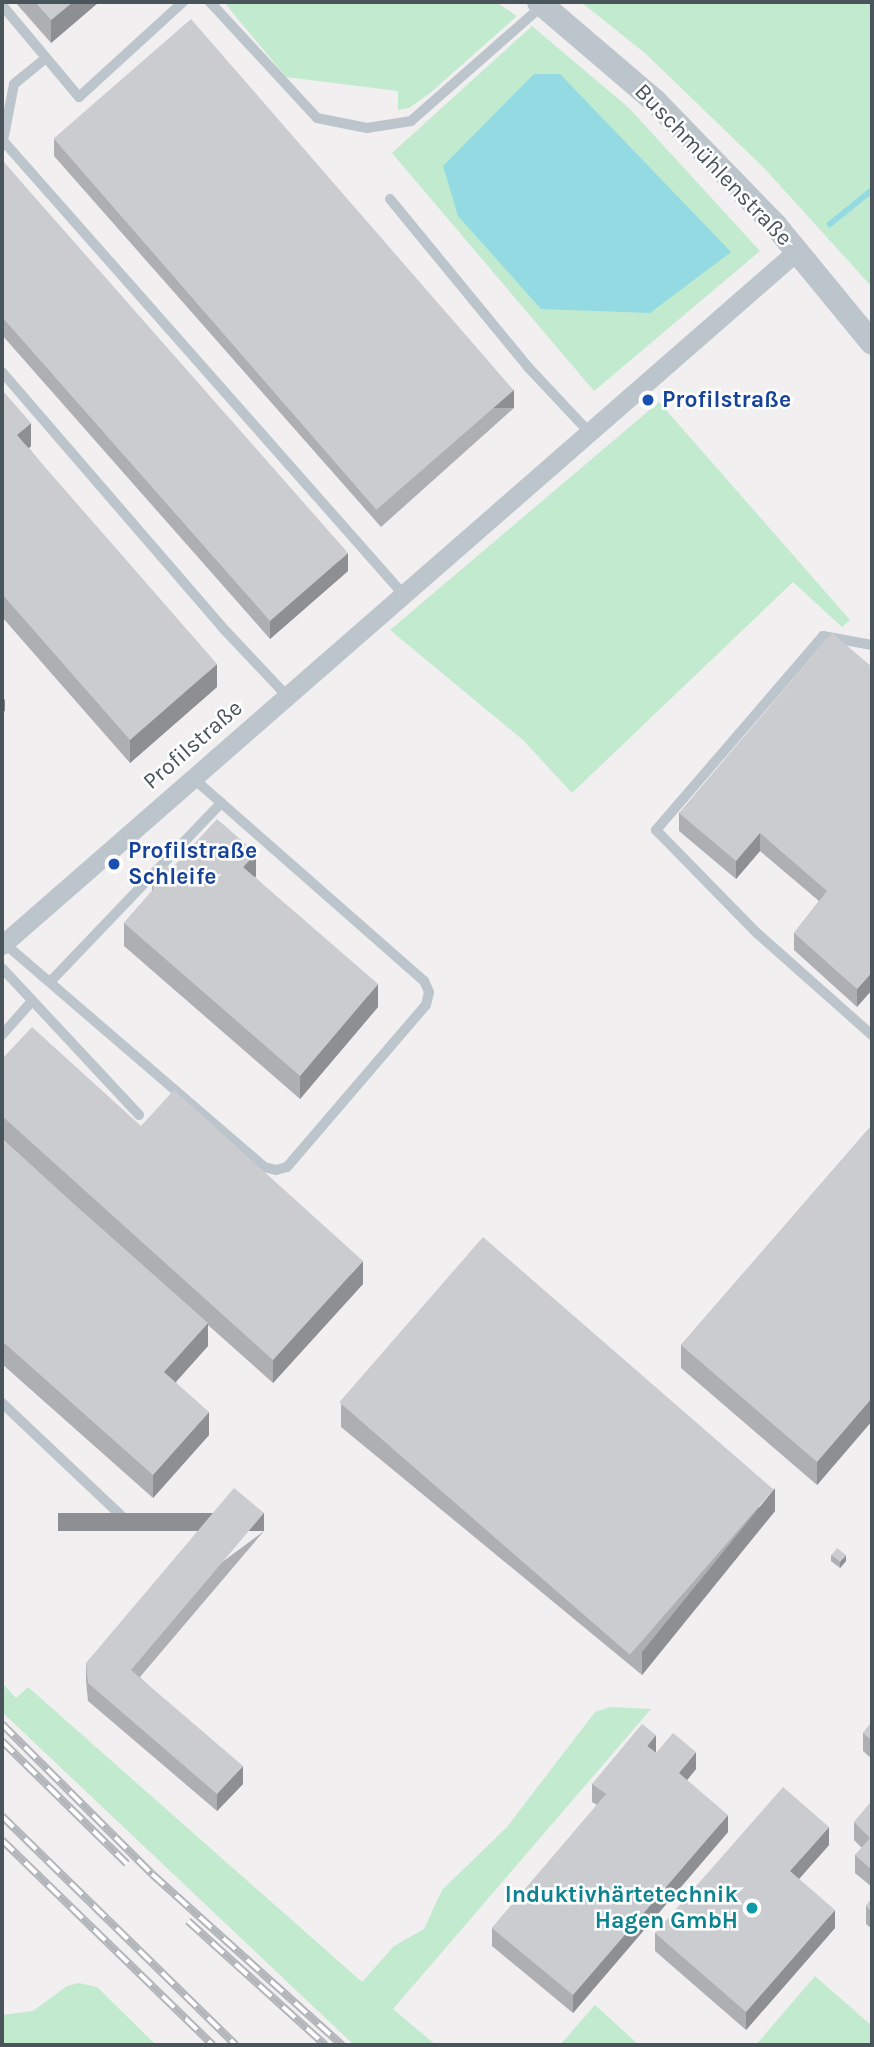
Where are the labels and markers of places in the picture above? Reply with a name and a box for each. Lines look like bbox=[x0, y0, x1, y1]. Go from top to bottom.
place label: Profilstraße bbox=[662, 386, 791, 414]
marker: Profilstraße bbox=[640, 392, 656, 408]
place label: Profilstraße Schleife bbox=[128, 837, 257, 891]
marker: Profilstraße Schleife bbox=[106, 856, 122, 872]
place label: Induktivhärtetechnik Hagen GmbH bbox=[505, 1881, 738, 1935]
marker: Induktivhärtetechnik Hagen GmbH bbox=[744, 1900, 760, 1916]

